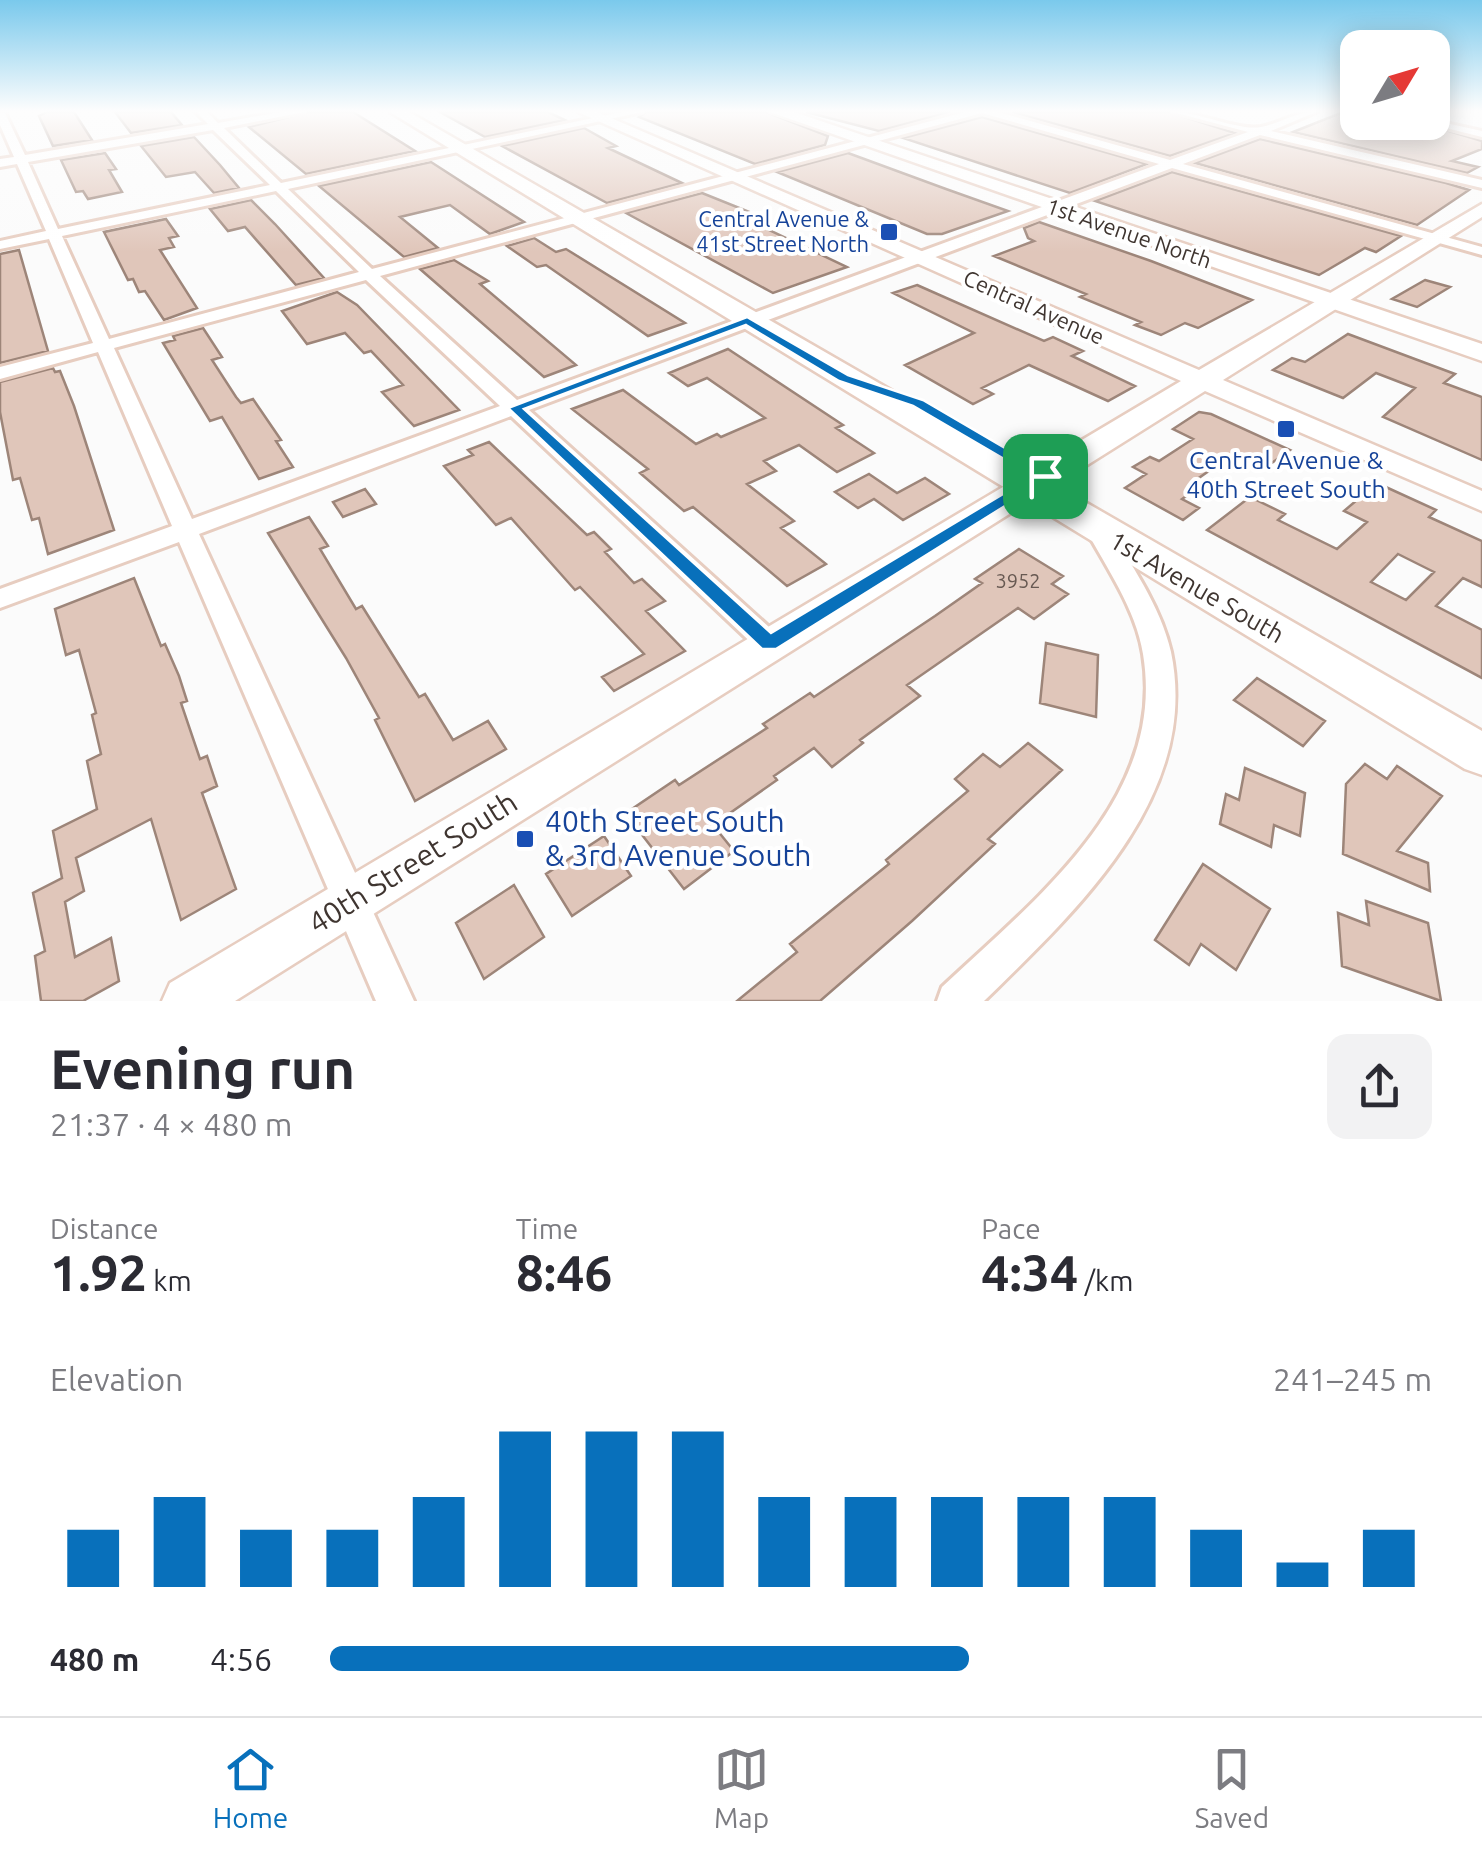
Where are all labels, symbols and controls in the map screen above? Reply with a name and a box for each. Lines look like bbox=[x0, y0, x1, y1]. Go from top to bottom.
north arrow bbox=[1340, 30, 1450, 140]
map controls bbox=[1340, 30, 1450, 140]
street label: 1st Avenue North bbox=[1043, 193, 1215, 272]
place label: Central Avenue & 41st Street North bbox=[696, 206, 870, 256]
marker: Central Avenue & 41st Street North bbox=[878, 221, 900, 243]
street label: Central Avenue bbox=[960, 264, 1108, 349]
marker: Central Avenue & 40th Street South bbox=[1275, 418, 1297, 440]
pin bbox=[1003, 434, 1088, 519]
place label: Central Avenue & 40th Street South bbox=[1186, 446, 1386, 503]
icon: arrive bbox=[1018, 449, 1073, 504]
street label: 1st Avenue South bbox=[1105, 526, 1289, 648]
house number: 3952 bbox=[995, 569, 1041, 592]
street label: 40th Street South bbox=[302, 784, 523, 940]
place label: 40th Street South & 3rd Avenue South bbox=[545, 804, 811, 872]
marker: 40th Street South & 3rd Avenue South bbox=[514, 828, 536, 850]
button: share bbox=[1327, 1034, 1432, 1139]
text: Evening run bbox=[50, 1038, 355, 1099]
text: 21:37 · 4 × 480 m bbox=[50, 1106, 292, 1142]
text: Distance bbox=[50, 1213, 158, 1244]
text: Time bbox=[516, 1213, 578, 1244]
text: Pace bbox=[981, 1213, 1041, 1244]
text: 1.92 bbox=[50, 1244, 147, 1300]
text: 8:46 bbox=[516, 1244, 613, 1300]
text: 4:34 bbox=[981, 1244, 1078, 1300]
text: km bbox=[147, 1265, 192, 1296]
text: /km bbox=[1078, 1265, 1133, 1296]
text: Elevation bbox=[50, 1361, 183, 1397]
text: 241–245 m bbox=[1273, 1361, 1432, 1397]
text: 480 m bbox=[50, 1641, 139, 1677]
text: 4:56 bbox=[210, 1641, 272, 1677]
tab: Home bbox=[213, 1742, 288, 1833]
tab: Map bbox=[714, 1742, 769, 1833]
tab: Saved bbox=[1195, 1742, 1269, 1833]

